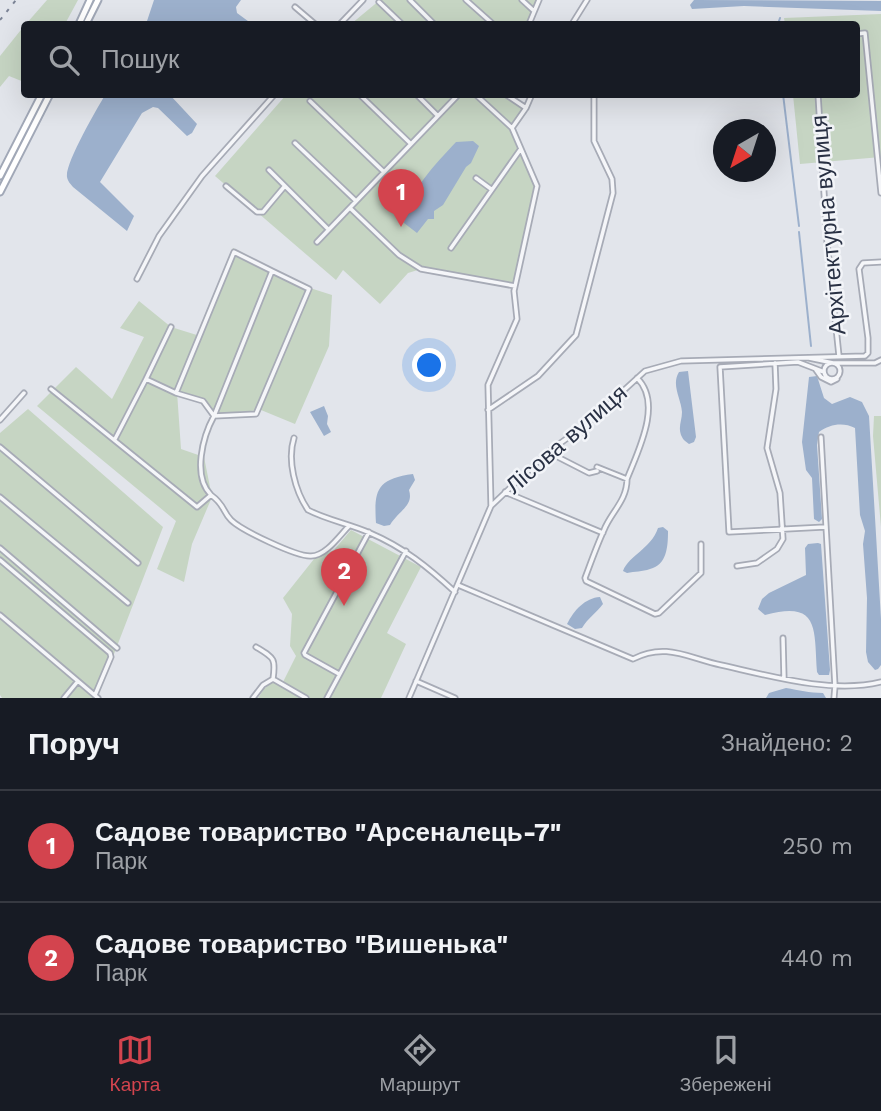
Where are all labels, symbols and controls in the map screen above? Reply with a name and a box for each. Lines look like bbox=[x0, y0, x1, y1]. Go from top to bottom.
search box bbox=[21, 21, 860, 98]
icon: search bbox=[45, 41, 83, 79]
text: Пошук bbox=[101, 44, 179, 74]
street label: Архітектурна вулиця bbox=[805, 114, 852, 336]
north arrow bbox=[713, 119, 776, 182]
pin: 1 bbox=[378, 169, 424, 227]
your location bbox=[412, 348, 446, 382]
street label: Лісова вулиця bbox=[500, 379, 633, 499]
pin: 2 bbox=[321, 548, 367, 606]
text: Поруч bbox=[28, 726, 120, 761]
text: Знайдено: 2 bbox=[721, 730, 853, 757]
text: Садове товариство "Арсеналець-7" bbox=[95, 817, 561, 847]
text: 1 bbox=[46, 833, 56, 860]
text: 250 m bbox=[782, 833, 853, 860]
text: Парк bbox=[95, 848, 147, 875]
text: Садове товариство "Вишенька" bbox=[95, 929, 508, 959]
text: 2 bbox=[44, 945, 58, 972]
text: 440 m bbox=[781, 945, 853, 972]
text: Парк bbox=[95, 960, 147, 987]
tab: Карта bbox=[110, 1031, 160, 1096]
tab: Маршрут bbox=[380, 1031, 461, 1096]
tab: Збережені bbox=[680, 1031, 771, 1096]

